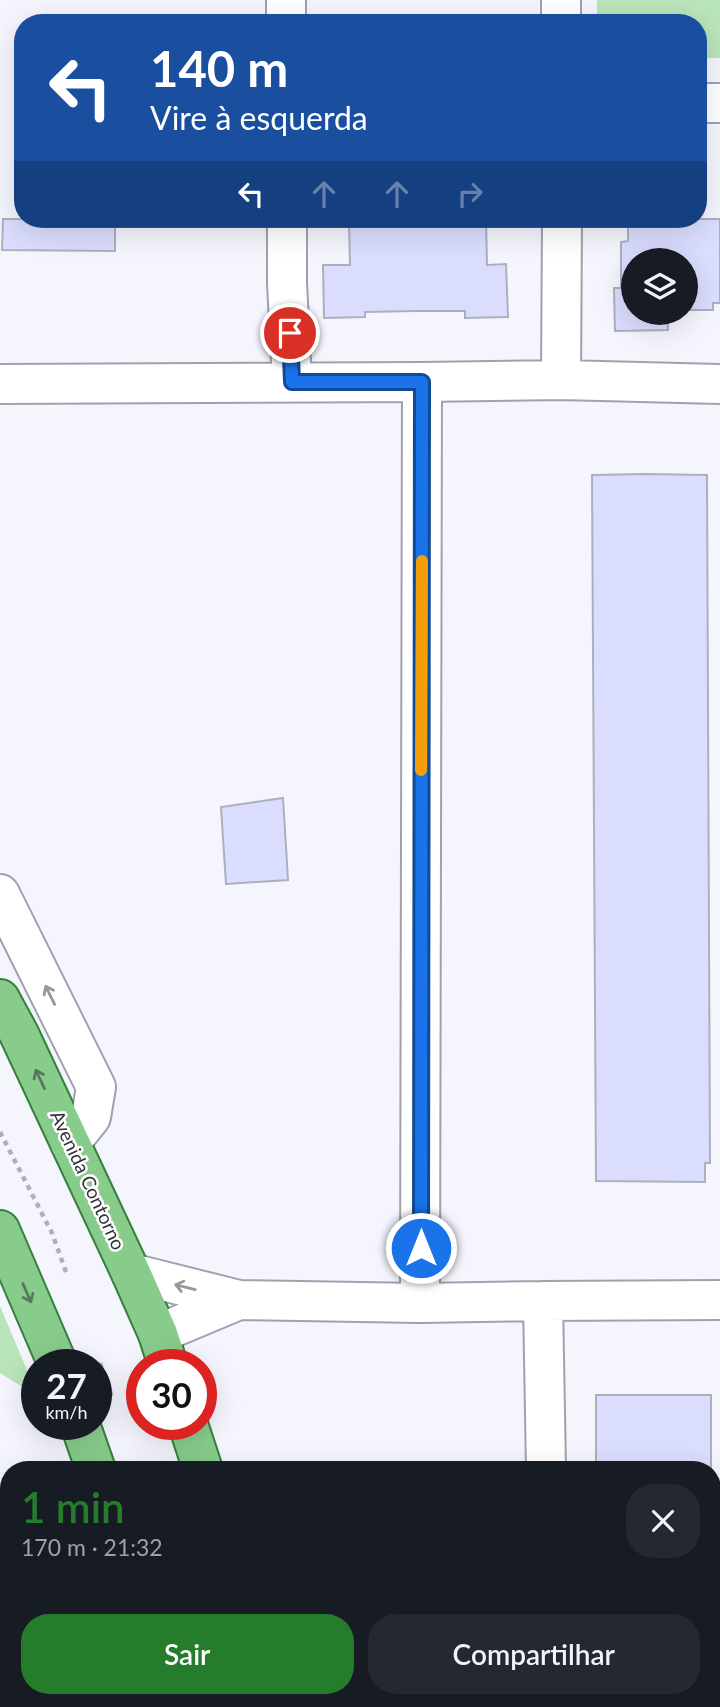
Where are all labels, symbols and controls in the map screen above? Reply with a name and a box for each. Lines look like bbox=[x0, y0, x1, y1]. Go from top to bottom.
text: 140 m bbox=[150, 39, 288, 97]
icon: left bbox=[35, 42, 126, 133]
text: Vire à esquerda bbox=[150, 98, 368, 137]
icon: left bbox=[232, 175, 270, 213]
icon: ahead bbox=[305, 175, 343, 213]
icon: ahead bbox=[378, 175, 416, 213]
icon: right bbox=[451, 175, 489, 213]
map controls bbox=[621, 248, 698, 325]
button: layers bbox=[621, 248, 698, 325]
pin bbox=[260, 303, 320, 363]
icon: arrive bbox=[271, 314, 309, 352]
one-way arrow bbox=[43, 985, 57, 1006]
one-way arrow bbox=[33, 1069, 47, 1090]
street label: Avenida Contorno bbox=[46, 1106, 131, 1253]
position arrow bbox=[384, 1211, 458, 1285]
one-way arrow bbox=[174, 1280, 197, 1293]
one-way arrow bbox=[21, 1281, 34, 1303]
speed limit sign: 30 bbox=[126, 1349, 217, 1440]
text: 27 bbox=[46, 1364, 87, 1406]
text: km/h bbox=[45, 1401, 88, 1423]
text: 1 min bbox=[21, 1482, 125, 1532]
button: close bbox=[626, 1484, 700, 1558]
text: 170 m · 21:32 bbox=[21, 1533, 163, 1561]
button: Sair bbox=[21, 1614, 354, 1694]
button: Compartilhar bbox=[368, 1614, 700, 1694]

